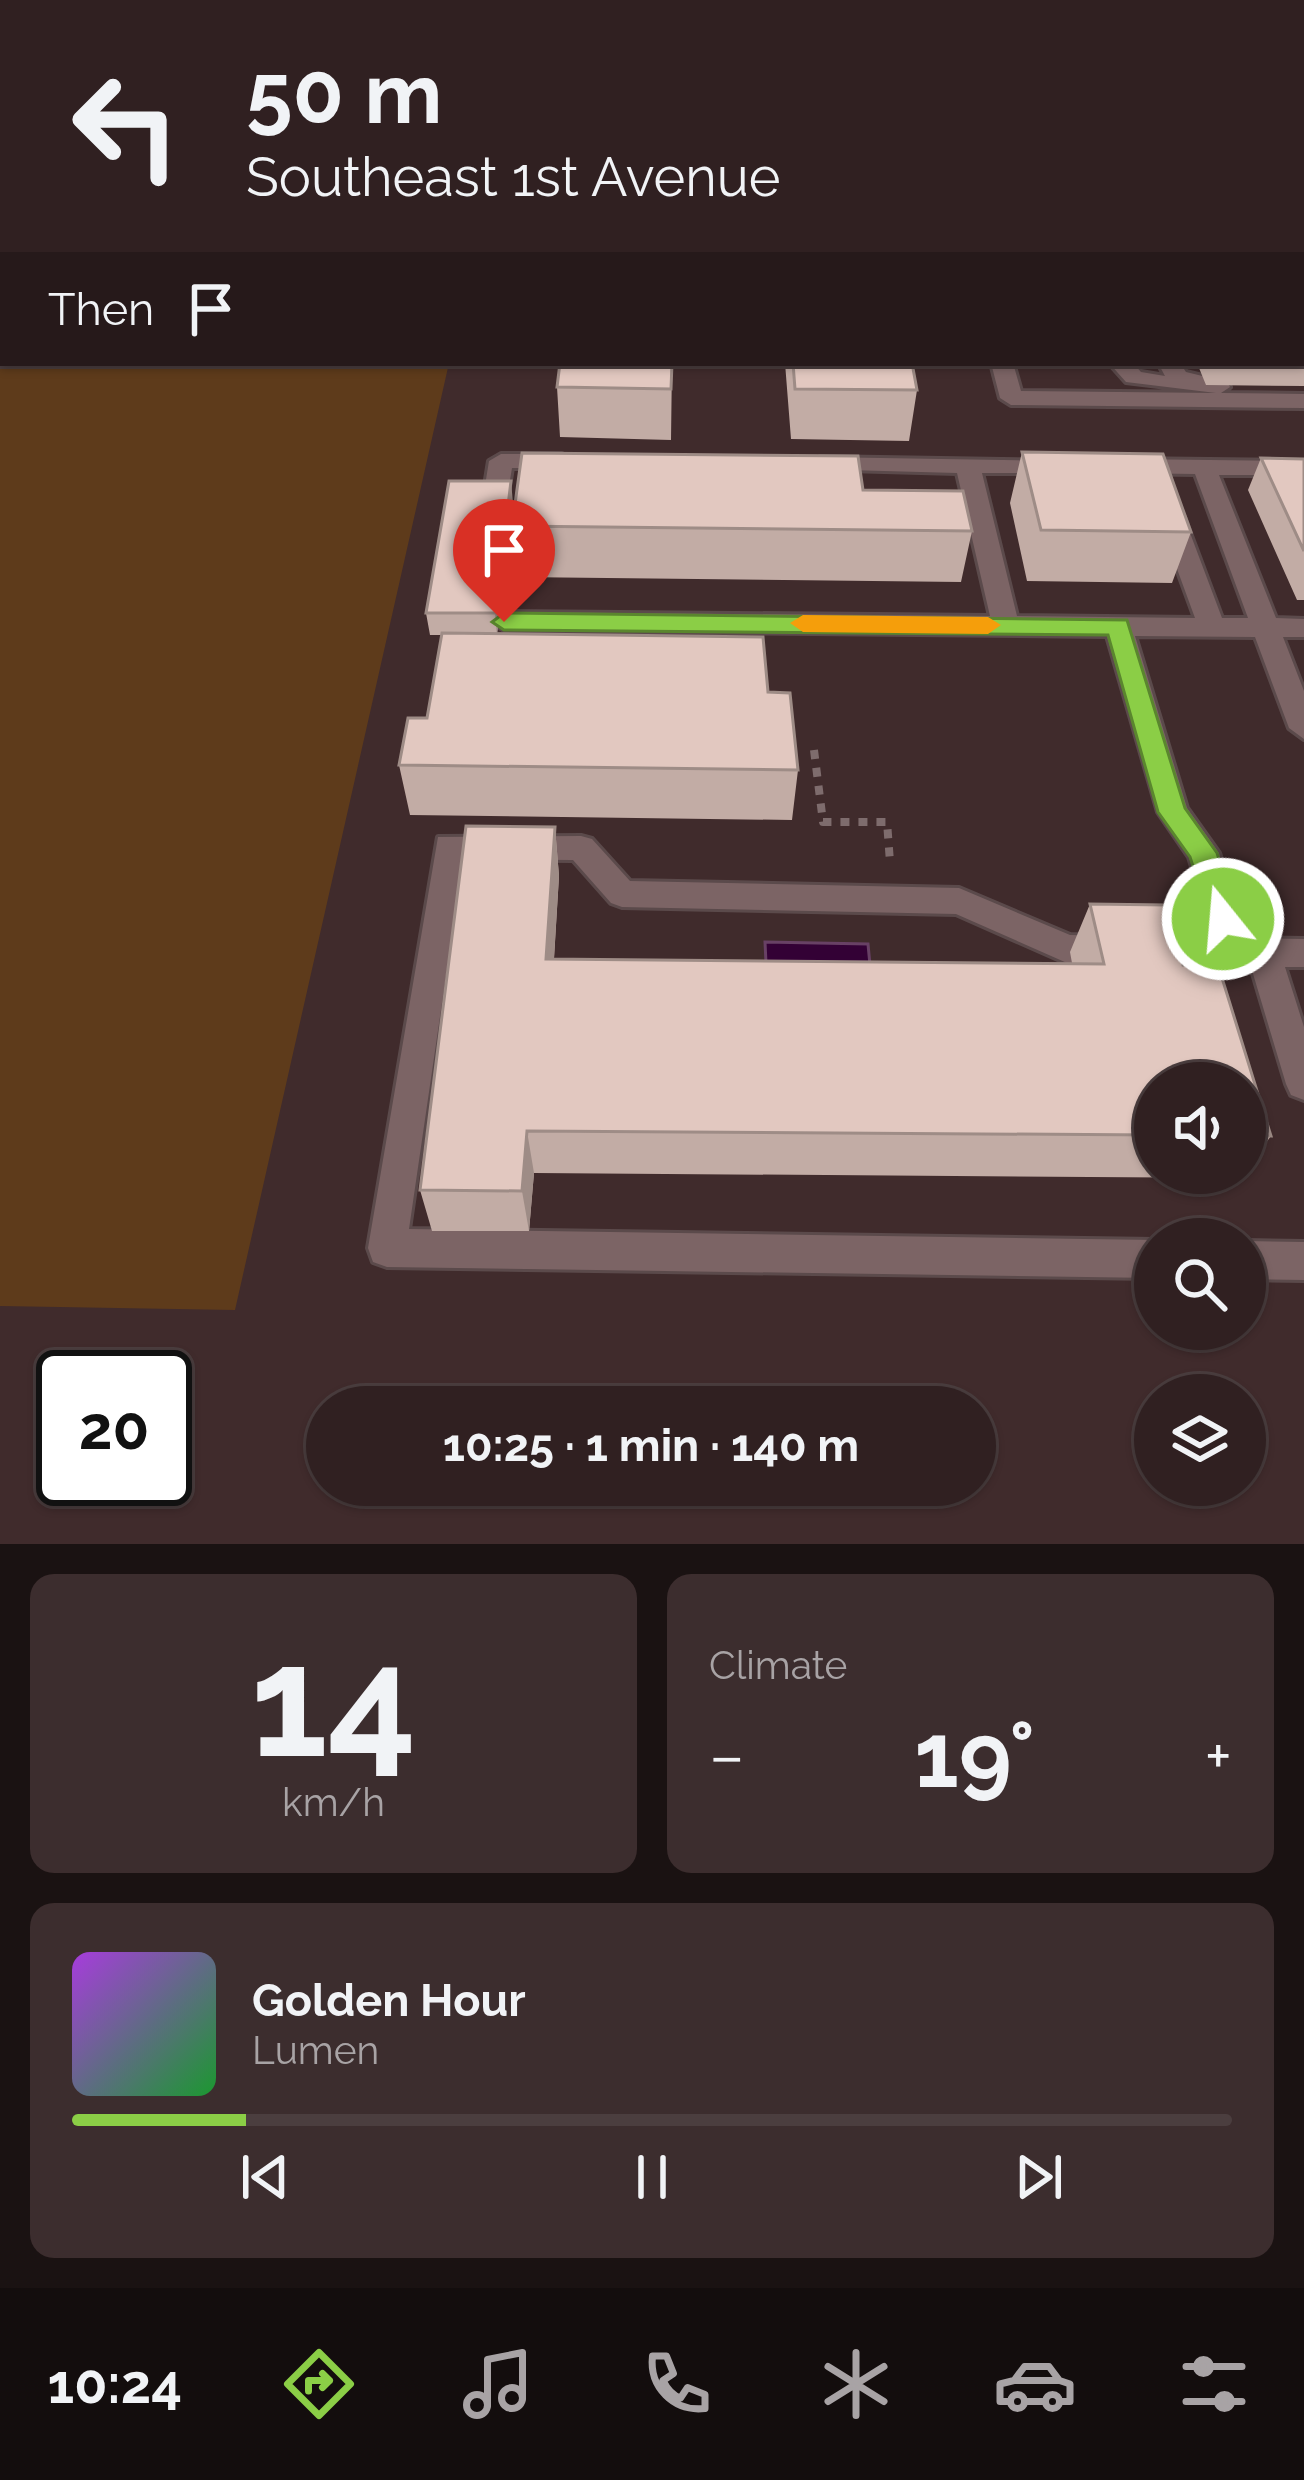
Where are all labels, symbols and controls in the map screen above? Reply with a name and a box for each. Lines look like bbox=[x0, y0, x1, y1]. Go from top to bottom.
text: 50 m bbox=[246, 44, 442, 143]
icon: left bbox=[48, 48, 204, 204]
text: Southeast 1st Avenue bbox=[246, 145, 781, 209]
icon: arrive bbox=[178, 276, 244, 342]
text: Then bbox=[48, 283, 154, 336]
pin bbox=[453, 499, 555, 622]
icon: arrive bbox=[471, 517, 537, 583]
position arrow bbox=[1160, 856, 1286, 982]
map controls bbox=[1134, 1062, 1266, 1506]
button: sound bbox=[1134, 1062, 1266, 1194]
button: search bbox=[1134, 1218, 1266, 1350]
speed limit sign: 20 bbox=[36, 1350, 192, 1506]
button: layers bbox=[1134, 1374, 1266, 1506]
text: 10:25 · 1 min · 140 m bbox=[443, 1419, 859, 1472]
text: 14 bbox=[250, 1609, 417, 1793]
text: Climate bbox=[709, 1642, 847, 1688]
text: 19° bbox=[914, 1702, 1035, 1808]
text: − bbox=[709, 1717, 745, 1794]
text: + bbox=[1205, 1717, 1232, 1794]
text: km/h bbox=[282, 1779, 385, 1825]
text: Golden Hour bbox=[252, 1974, 526, 2027]
text: Lumen bbox=[252, 2027, 379, 2073]
icon: previous bbox=[232, 2144, 298, 2210]
icon: pause bbox=[619, 2144, 685, 2210]
icon: next bbox=[1006, 2144, 1072, 2210]
icon: directions bbox=[277, 2342, 361, 2426]
icon: music bbox=[456, 2342, 540, 2426]
icon: phone bbox=[635, 2342, 719, 2426]
icon: climate bbox=[814, 2342, 898, 2426]
icon: car bbox=[993, 2342, 1077, 2426]
icon: filters bbox=[1172, 2342, 1256, 2426]
text: 10:24 bbox=[48, 2352, 182, 2416]

